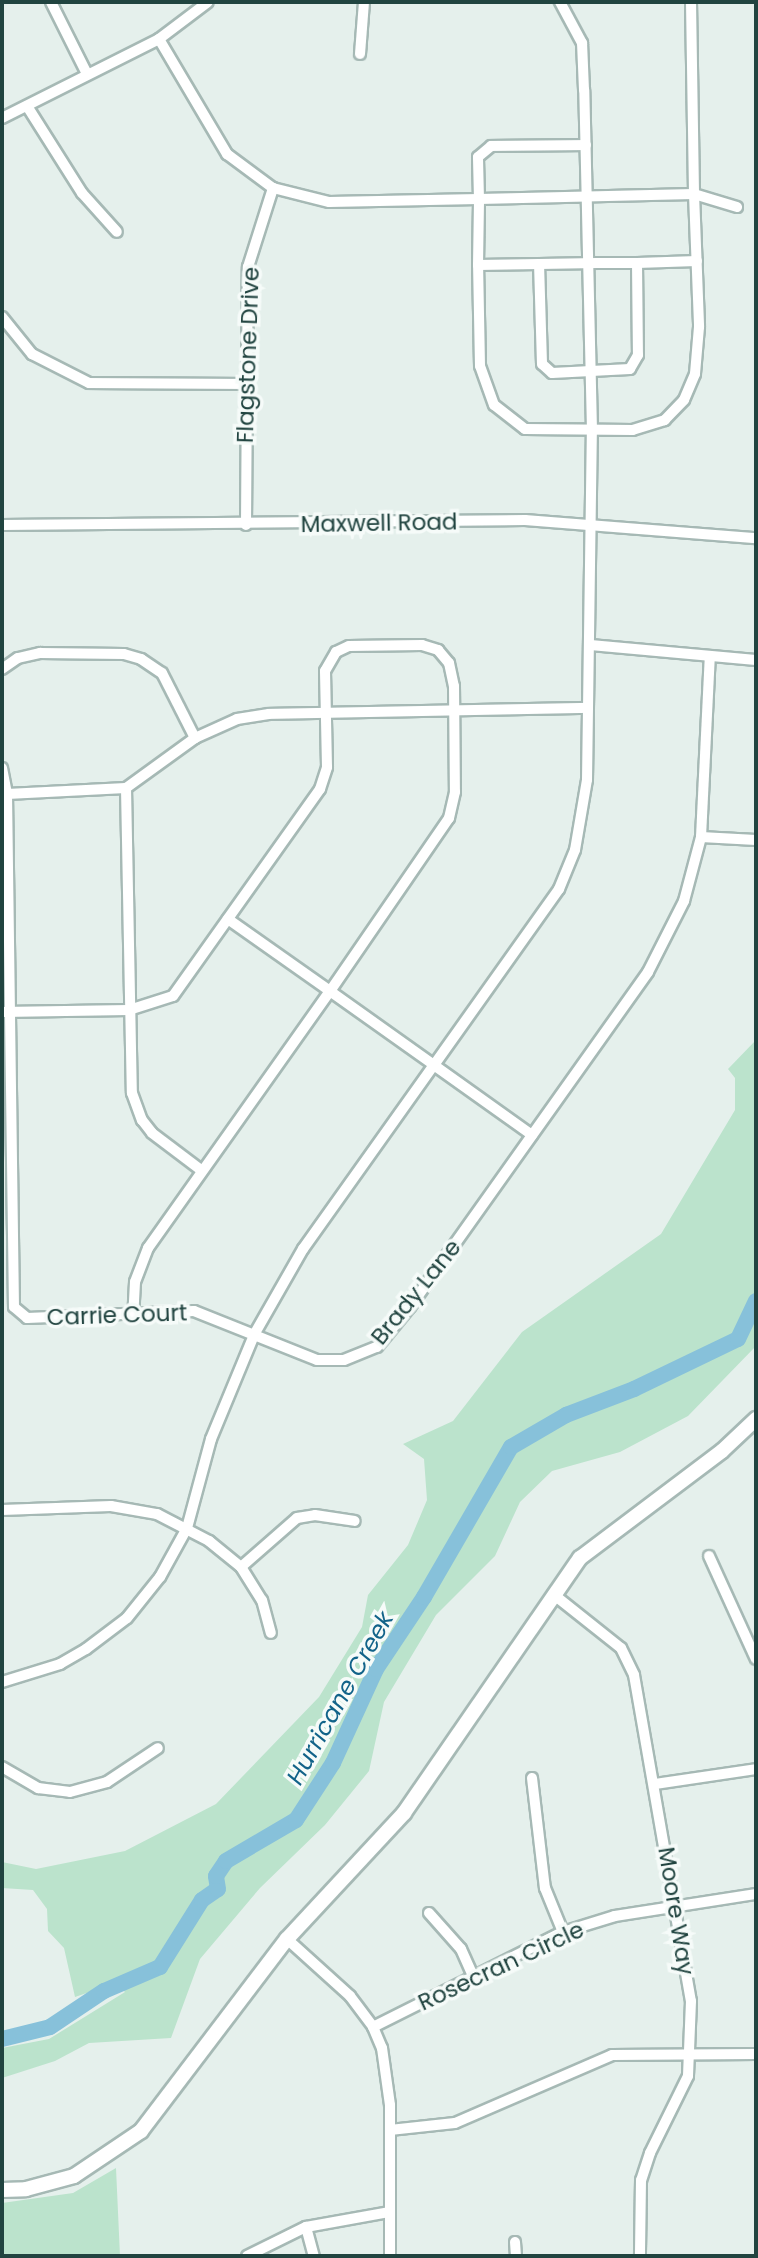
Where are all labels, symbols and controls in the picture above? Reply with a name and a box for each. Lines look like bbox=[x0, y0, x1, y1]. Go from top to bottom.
street label: Flagstone Drive bbox=[231, 266, 265, 444]
street label: Maxwell Road bbox=[300, 508, 458, 538]
street label: Brady Lane bbox=[365, 1234, 467, 1350]
street label: Carrie Court bbox=[46, 1299, 188, 1331]
water label: Hurricane Creek bbox=[280, 1606, 400, 1790]
street label: Moore Way bbox=[652, 1845, 700, 1977]
street label: Rosecran Circle bbox=[414, 1916, 588, 2016]

